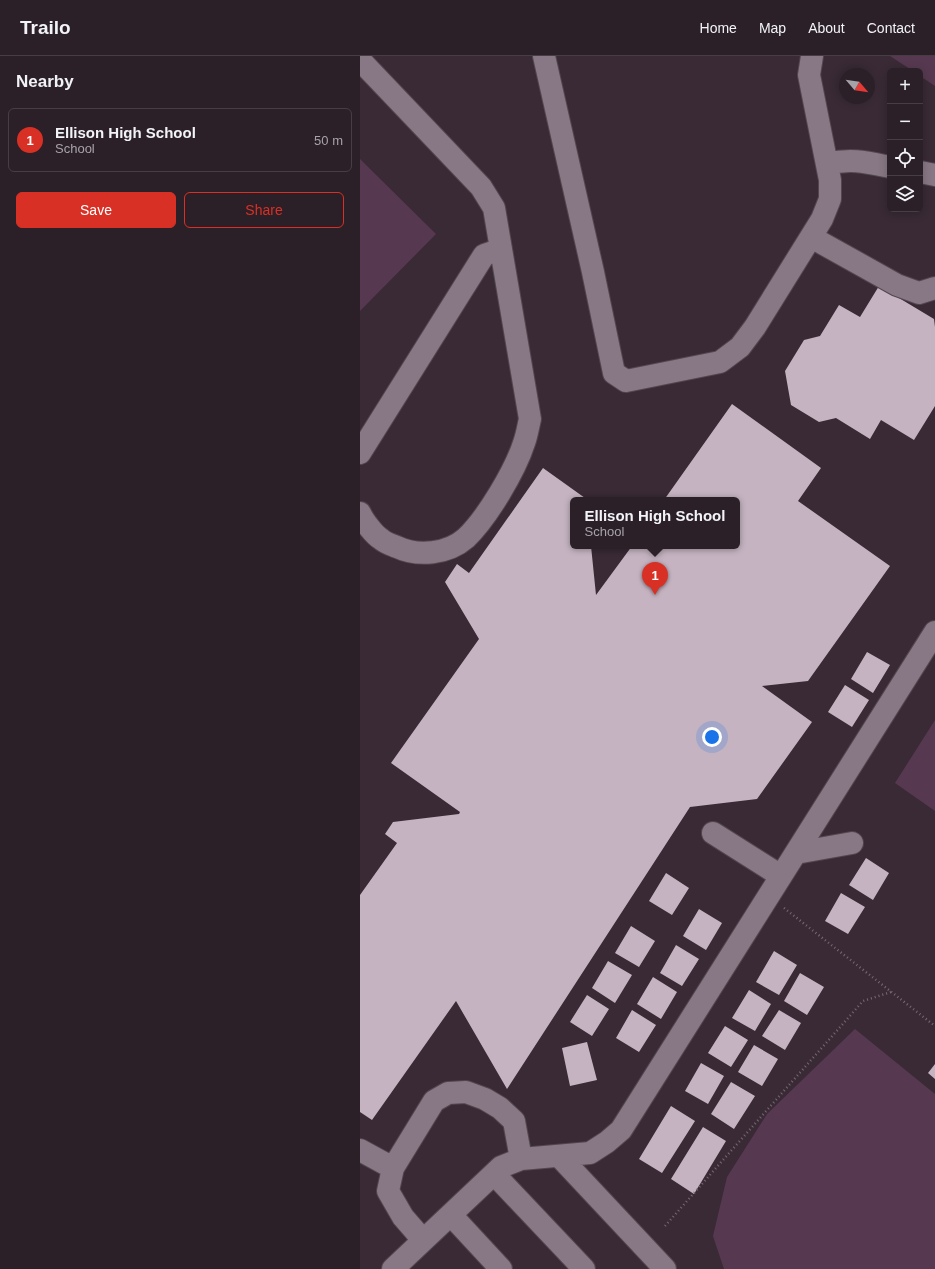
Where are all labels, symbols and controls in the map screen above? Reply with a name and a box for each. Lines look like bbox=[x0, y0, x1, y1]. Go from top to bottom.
text: Trailo bbox=[20, 17, 71, 38]
text: Home bbox=[700, 20, 737, 36]
text: Map bbox=[759, 20, 786, 36]
text: About bbox=[808, 20, 845, 36]
text: Contact bbox=[867, 20, 915, 36]
north arrow bbox=[839, 68, 875, 104]
map controls bbox=[887, 68, 923, 212]
button: + bbox=[887, 68, 923, 104]
text: Nearby bbox=[16, 72, 74, 91]
button: − bbox=[887, 104, 923, 140]
text: Ellison High School bbox=[55, 124, 196, 141]
text: 1 bbox=[26, 133, 34, 148]
text: 50 m bbox=[314, 133, 343, 148]
button: locate bbox=[887, 140, 923, 176]
text: School bbox=[55, 141, 95, 156]
button: layers bbox=[887, 176, 923, 212]
button: Save bbox=[16, 192, 176, 228]
button: Share bbox=[184, 192, 344, 228]
popup bbox=[570, 497, 740, 549]
text: Ellison High School bbox=[585, 507, 725, 524]
text: School bbox=[585, 524, 624, 539]
pin: 1 bbox=[642, 562, 668, 595]
your location bbox=[702, 727, 722, 747]

